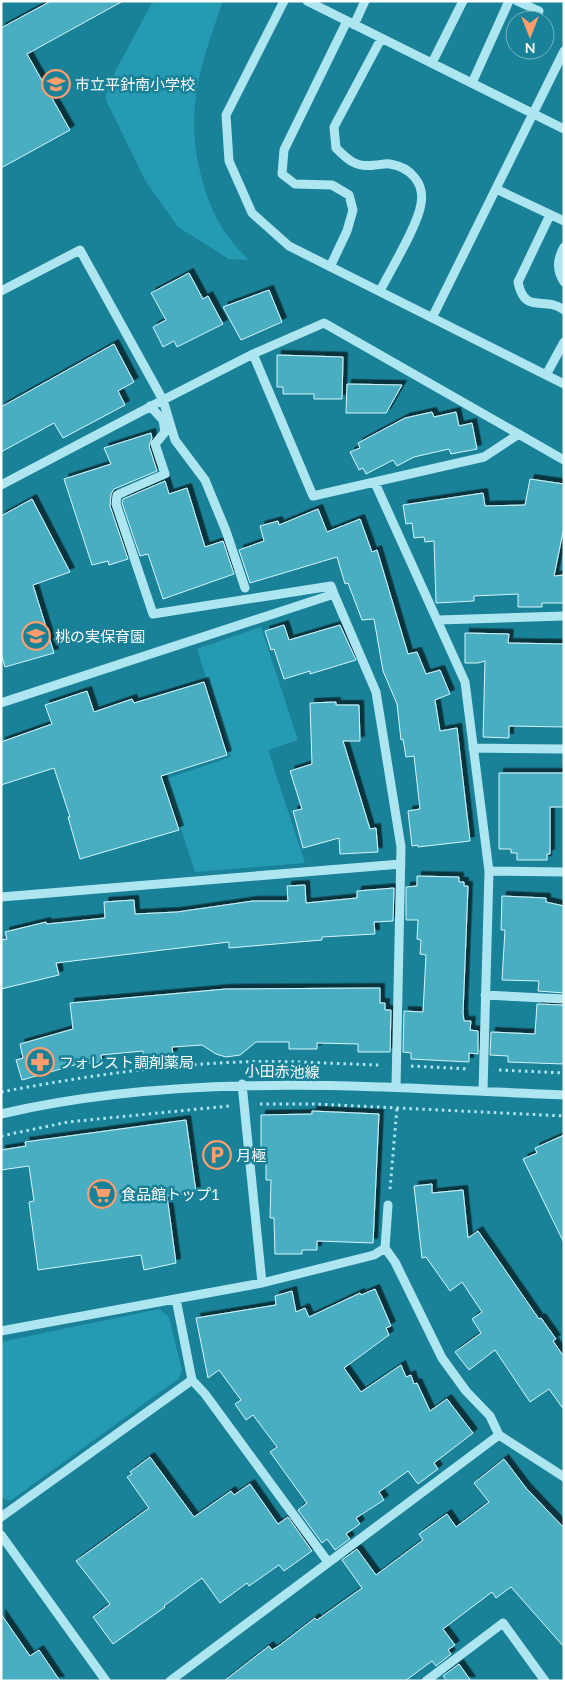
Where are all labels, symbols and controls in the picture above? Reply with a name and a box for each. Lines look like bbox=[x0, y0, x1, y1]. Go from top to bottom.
north arrow bbox=[505, 10, 555, 60]
text: N bbox=[525, 40, 535, 57]
school or university icon: 市立平針南小学校 bbox=[41, 69, 71, 99]
place label: 市立平針南小学校 bbox=[75, 75, 195, 93]
school or university icon: 桃の実保育園 bbox=[21, 621, 51, 651]
place label: 桃の実保育園 bbox=[55, 627, 145, 645]
pharmacy icon: フォレスト調剤薬局 bbox=[25, 1047, 55, 1077]
place label: フォレスト調剤薬局 bbox=[59, 1053, 194, 1071]
street label: 小田赤池線 bbox=[244, 1061, 320, 1081]
parking icon: 月極 bbox=[202, 1140, 232, 1170]
place label: 月極 bbox=[236, 1146, 266, 1164]
supermarket icon: 食品館トップ1 bbox=[87, 1179, 117, 1209]
place label: 食品館トップ1 bbox=[121, 1185, 220, 1203]

